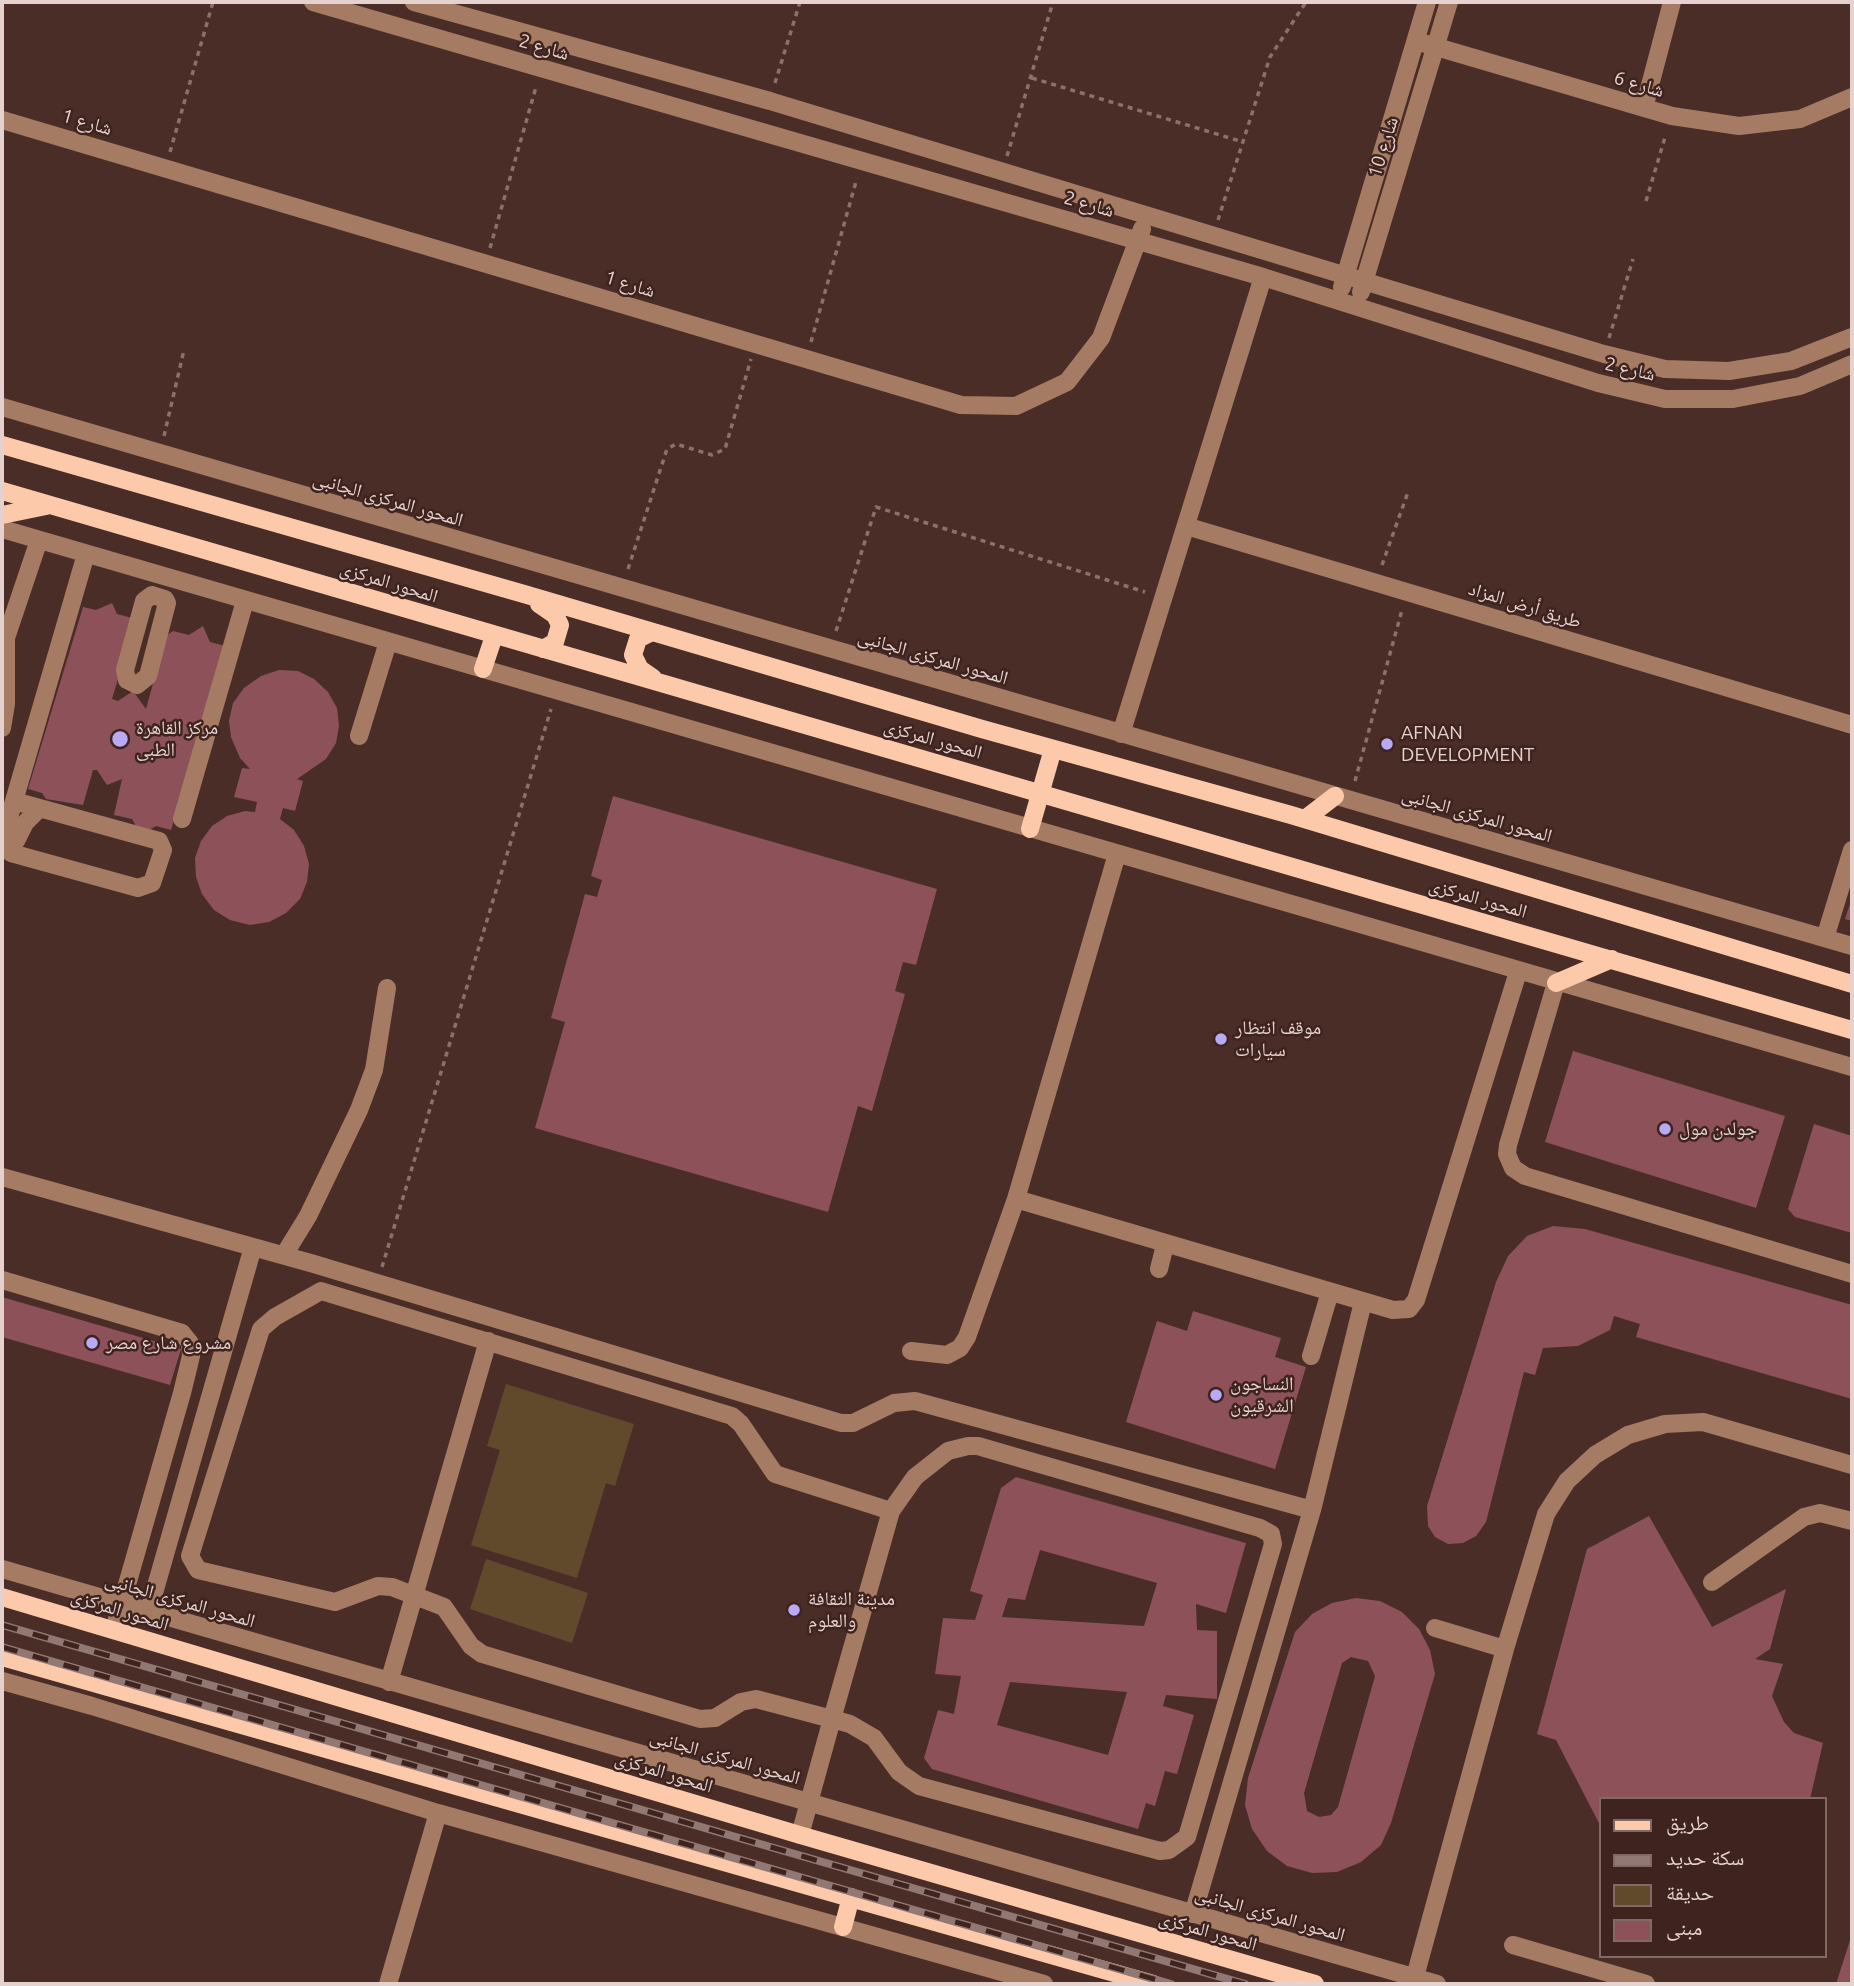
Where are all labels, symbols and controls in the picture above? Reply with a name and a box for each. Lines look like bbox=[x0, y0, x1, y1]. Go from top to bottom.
street label: شارع 2 bbox=[516, 29, 572, 65]
street label: شارع 6 bbox=[1611, 66, 1667, 102]
street label: شارع 1 bbox=[59, 104, 115, 140]
street label: شارع 10 bbox=[1363, 114, 1403, 180]
street label: شارع 2 bbox=[1061, 186, 1117, 222]
street label: شارع 1 bbox=[602, 266, 658, 302]
street label: شارع 2 bbox=[1602, 352, 1658, 386]
street label: المحور المركزى الجانبى bbox=[310, 467, 466, 531]
street label: المحور المركزى bbox=[337, 556, 441, 608]
street label: طريق أرض المزاد bbox=[1466, 577, 1584, 633]
street label: المحور المركزى الجانبى bbox=[855, 625, 1011, 689]
street label: المحور المركزى bbox=[881, 714, 985, 764]
place label: مركز القاهرة الطبى bbox=[136, 717, 218, 761]
place label: AFNAN DEVELOPMENT bbox=[1401, 722, 1534, 766]
marker: مركز القاهرة الطبى bbox=[110, 729, 130, 749]
marker: AFNAN DEVELOPMENT bbox=[1379, 736, 1395, 752]
street label: المحور المركزى الجانبى bbox=[1399, 783, 1555, 847]
street label: المحور المركزى bbox=[1426, 873, 1530, 923]
place label: موقف انتظار سيارات bbox=[1235, 1017, 1321, 1061]
marker: موقف انتظار سيارات bbox=[1213, 1031, 1229, 1047]
place label: جولدن مول bbox=[1679, 1118, 1757, 1140]
marker: جولدن مول bbox=[1657, 1121, 1673, 1137]
place label: مشروع شارع مصر bbox=[106, 1332, 231, 1354]
marker: مشروع شارع مصر bbox=[84, 1335, 100, 1351]
place label: النساجون الشرقيون bbox=[1230, 1373, 1294, 1417]
marker: النساجون الشرقيون bbox=[1208, 1387, 1224, 1403]
street label: المحور المركزى الجانبى bbox=[102, 1568, 258, 1632]
street label: المحور المركزى bbox=[68, 1584, 172, 1636]
place label: مدينة الثقافة والعلوم bbox=[808, 1588, 895, 1632]
marker: مدينة الثقافة والعلوم bbox=[786, 1602, 802, 1618]
street label: المحور المركزى الجانبى bbox=[647, 1725, 803, 1789]
street label: المحور المركزى bbox=[612, 1746, 716, 1798]
legend bbox=[1598, 1797, 1826, 1958]
text: طريق bbox=[1666, 1810, 1709, 1834]
text: سكة حديد bbox=[1666, 1845, 1744, 1869]
text: حديقة bbox=[1666, 1880, 1714, 1904]
street label: المحور المركزى الجانبى bbox=[1192, 1882, 1348, 1946]
street label: المحور المركزى bbox=[1156, 1906, 1260, 1956]
text: مبنى bbox=[1666, 1915, 1702, 1939]

